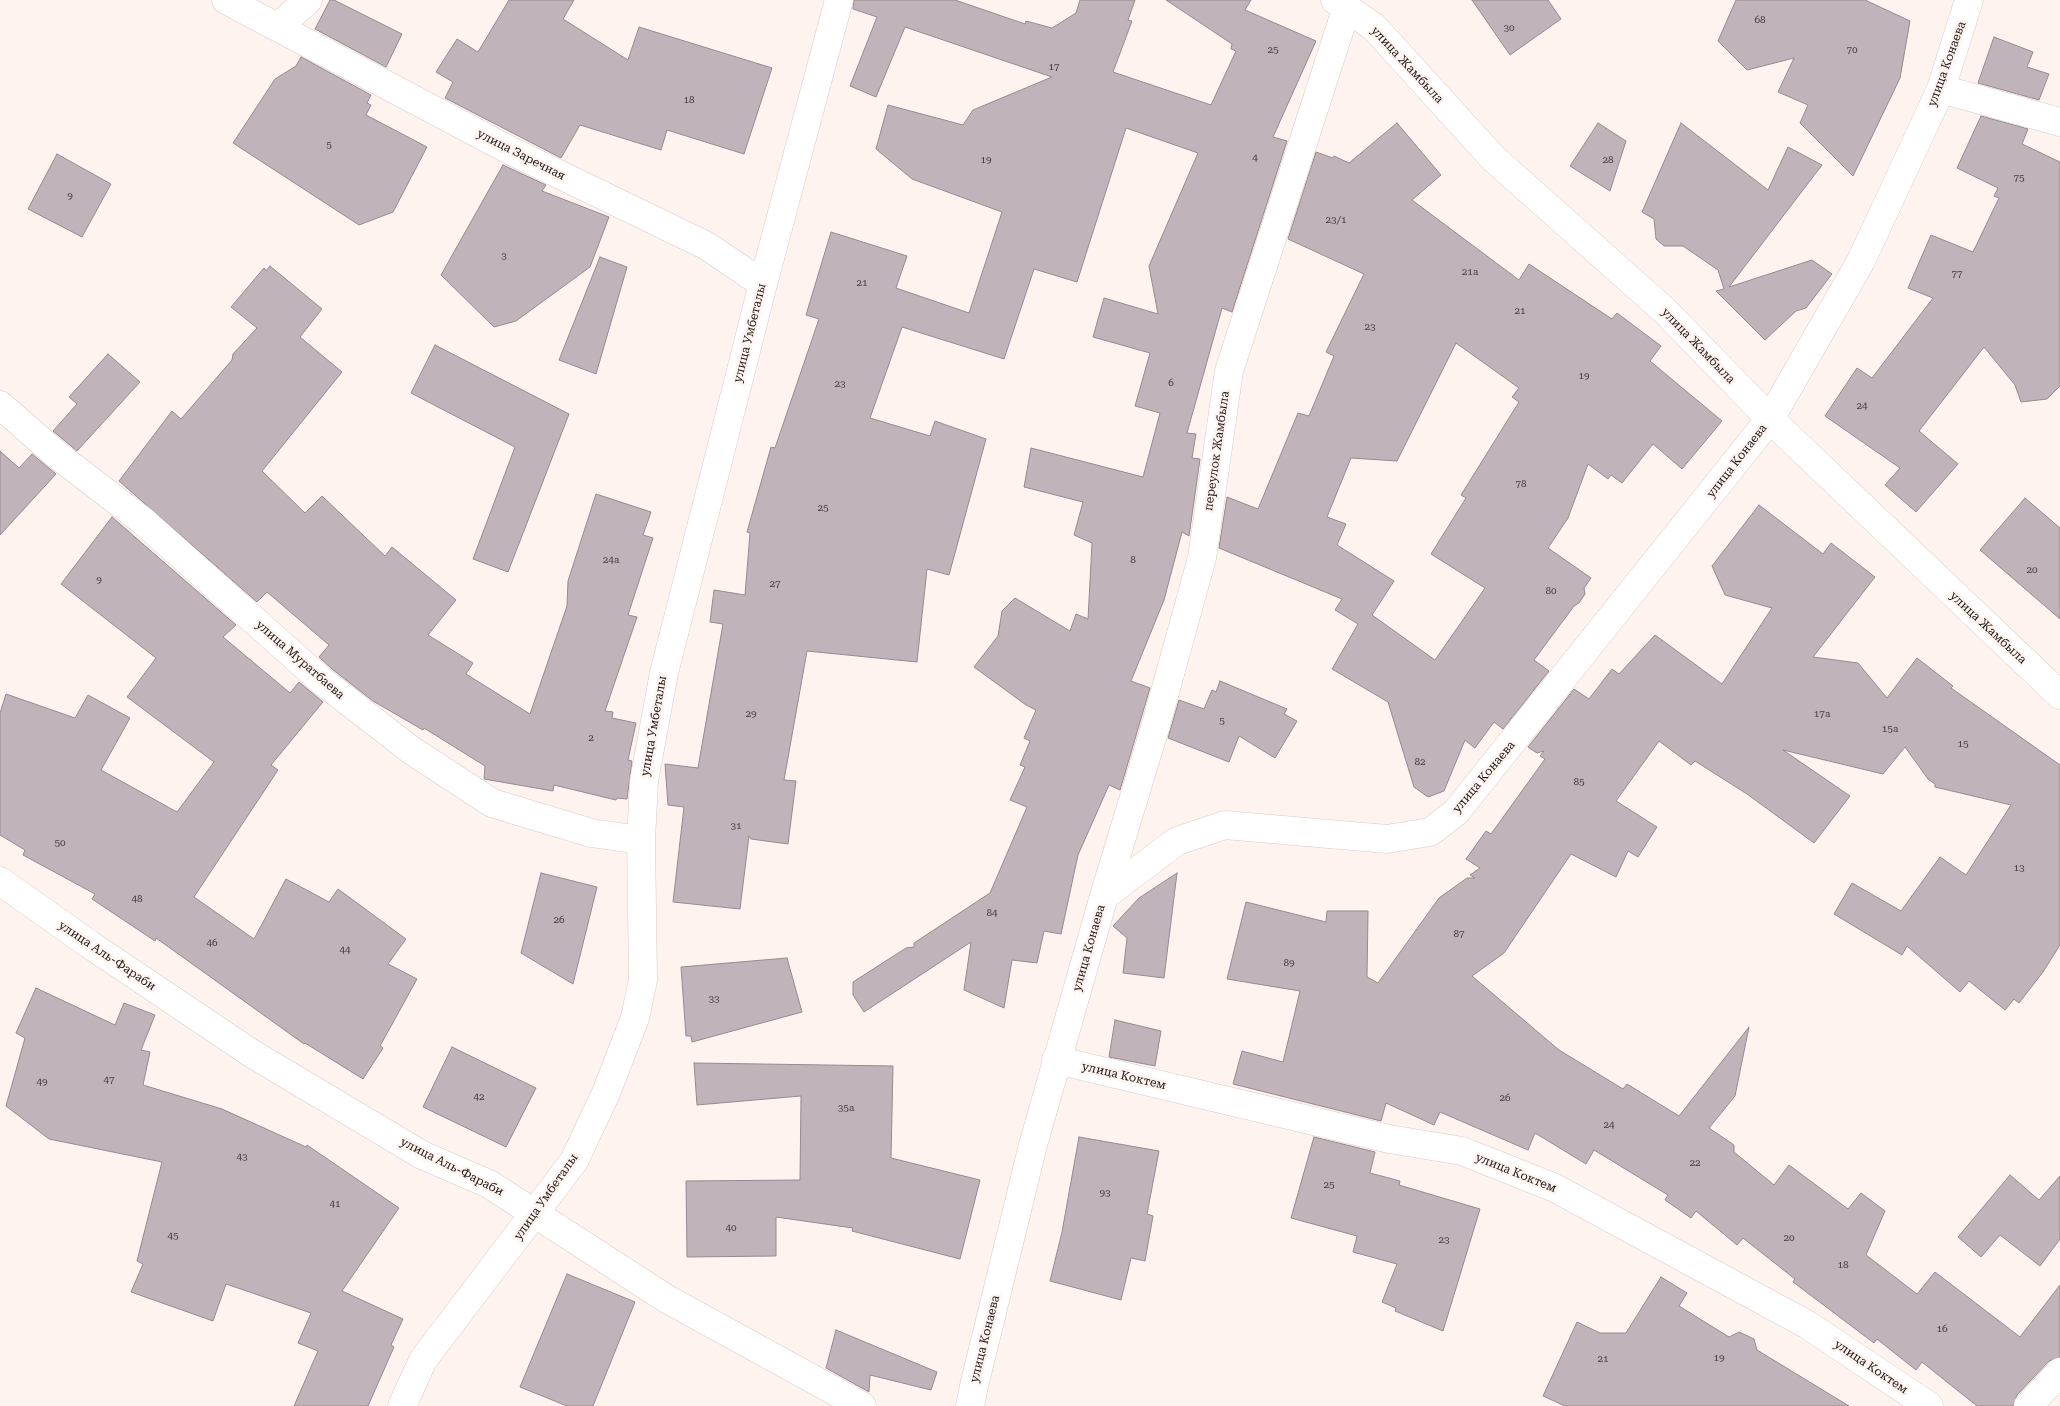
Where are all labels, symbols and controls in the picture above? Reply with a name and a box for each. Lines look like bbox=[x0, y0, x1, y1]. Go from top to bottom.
house number: 68 bbox=[1754, 14, 1766, 26]
street label: улица Конаева bbox=[1925, 19, 1969, 109]
house number: 30 bbox=[1503, 22, 1515, 34]
street label: улица Жамбыла bbox=[1368, 24, 1446, 106]
house number: 25 bbox=[1267, 44, 1279, 56]
house number: 70 bbox=[1846, 44, 1858, 56]
house number: 17 bbox=[1048, 61, 1060, 73]
house number: 18 bbox=[683, 94, 695, 106]
street label: улица Заречная bbox=[475, 127, 567, 183]
house number: 5 bbox=[326, 139, 332, 151]
house number: 4 bbox=[1252, 152, 1258, 164]
house number: 19 bbox=[980, 154, 992, 166]
house number: 28 bbox=[1602, 154, 1614, 166]
house number: 75 bbox=[2013, 172, 2025, 184]
house number: 9 bbox=[67, 190, 73, 202]
house number: 23/1 bbox=[1326, 214, 1346, 226]
house number: 3 bbox=[501, 250, 507, 262]
house number: 21а bbox=[1462, 266, 1478, 278]
house number: 77 bbox=[1951, 268, 1963, 280]
house number: 21 bbox=[856, 277, 868, 289]
street label: улица Умбеталы bbox=[731, 282, 769, 384]
house number: 21 bbox=[1514, 305, 1526, 317]
street label: улица Жамбыла bbox=[1658, 305, 1738, 387]
house number: 23 bbox=[1364, 321, 1376, 333]
house number: 19 bbox=[1578, 370, 1590, 382]
house number: 6 bbox=[1168, 377, 1174, 389]
house number: 23 bbox=[834, 378, 846, 390]
street label: переулок Жамбыла bbox=[1201, 390, 1233, 512]
house number: 24 bbox=[1856, 400, 1868, 412]
street label: улица Конаева bbox=[1704, 421, 1770, 501]
house number: 78 bbox=[1515, 478, 1527, 490]
house number: 25 bbox=[817, 502, 829, 514]
house number: 24а bbox=[603, 554, 619, 566]
house number: 8 bbox=[1130, 554, 1136, 566]
house number: 20 bbox=[2026, 564, 2038, 576]
house number: 9 bbox=[96, 574, 102, 586]
house number: 27 bbox=[769, 578, 781, 590]
house number: 80 bbox=[1545, 585, 1557, 597]
street label: улица Жамбыла bbox=[1947, 589, 2029, 667]
street label: улица Муратбаева bbox=[253, 618, 347, 702]
street label: улица Умбеталы bbox=[638, 675, 670, 777]
house number: 29 bbox=[745, 708, 757, 720]
house number: 17а bbox=[1814, 708, 1830, 720]
house number: 5 bbox=[1219, 715, 1225, 727]
house number: 15а bbox=[1882, 723, 1898, 735]
house number: 2 bbox=[588, 732, 594, 744]
street label: улица Конаева bbox=[1450, 738, 1518, 816]
house number: 15 bbox=[1957, 738, 1969, 750]
house number: 82 bbox=[1414, 756, 1426, 768]
house number: 85 bbox=[1573, 776, 1585, 788]
house number: 31 bbox=[730, 820, 742, 832]
house number: 50 bbox=[54, 837, 66, 849]
house number: 13 bbox=[2013, 862, 2025, 874]
house number: 48 bbox=[131, 893, 143, 905]
street label: улица Конаева bbox=[1070, 903, 1108, 993]
house number: 84 bbox=[986, 907, 998, 919]
house number: 26 bbox=[553, 914, 565, 926]
street label: улица Аль-Фараби bbox=[56, 918, 158, 994]
house number: 87 bbox=[1453, 928, 1465, 940]
house number: 46 bbox=[206, 937, 218, 949]
house number: 44 bbox=[339, 944, 351, 956]
house number: 89 bbox=[1283, 957, 1295, 969]
house number: 33 bbox=[708, 993, 720, 1005]
street label: улица Коктем bbox=[1081, 1059, 1167, 1093]
house number: 47 bbox=[103, 1074, 115, 1086]
house number: 49 bbox=[36, 1076, 48, 1088]
house number: 42 bbox=[473, 1091, 485, 1103]
house number: 26 bbox=[1499, 1092, 1511, 1104]
house number: 35а bbox=[838, 1102, 854, 1114]
house number: 24 bbox=[1603, 1119, 1615, 1131]
street label: улица Аль-Фараби bbox=[398, 1135, 506, 1199]
street label: улица Коктем bbox=[1473, 1150, 1559, 1196]
house number: 43 bbox=[236, 1151, 248, 1163]
street label: улица Умбеталы bbox=[511, 1151, 581, 1243]
house number: 22 bbox=[1689, 1157, 1701, 1169]
house number: 25 bbox=[1323, 1179, 1335, 1191]
house number: 93 bbox=[1099, 1187, 1111, 1199]
house number: 41 bbox=[329, 1198, 341, 1210]
house number: 40 bbox=[725, 1222, 737, 1234]
house number: 45 bbox=[167, 1230, 179, 1242]
house number: 20 bbox=[1783, 1232, 1795, 1244]
house number: 23 bbox=[1438, 1234, 1450, 1246]
house number: 18 bbox=[1837, 1259, 1849, 1271]
street label: улица Конаева bbox=[967, 1294, 1003, 1384]
house number: 16 bbox=[1936, 1323, 1948, 1335]
street label: улица Коктем bbox=[1831, 1337, 1911, 1397]
house number: 19 bbox=[1713, 1352, 1725, 1364]
house number: 21 bbox=[1597, 1353, 1609, 1365]

